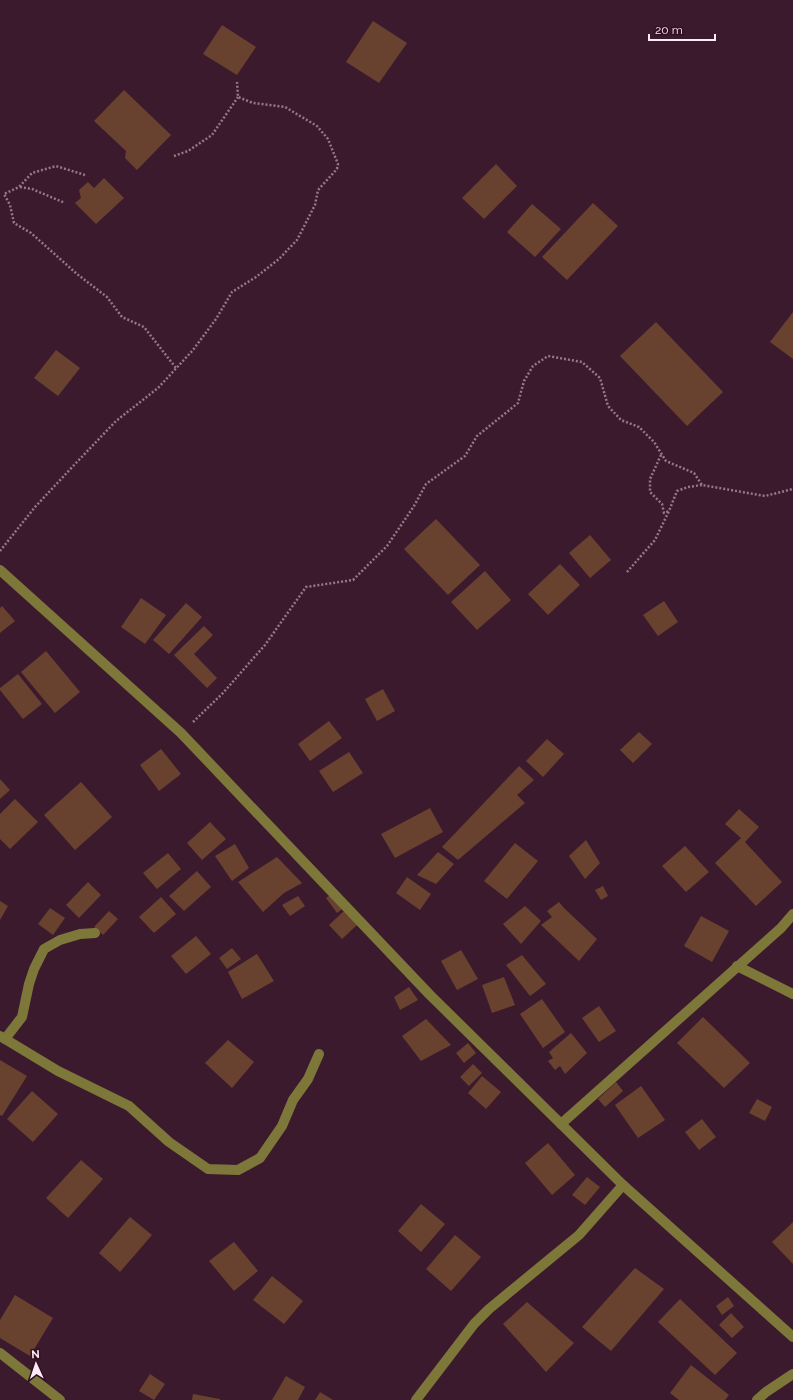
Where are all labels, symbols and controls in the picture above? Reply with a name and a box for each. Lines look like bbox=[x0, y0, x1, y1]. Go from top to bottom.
scale bar bbox=[649, 16, 715, 42]
text: 20 m bbox=[655, 23, 683, 37]
north arrow bbox=[16, 1344, 56, 1384]
text: N bbox=[31, 1348, 40, 1361]

